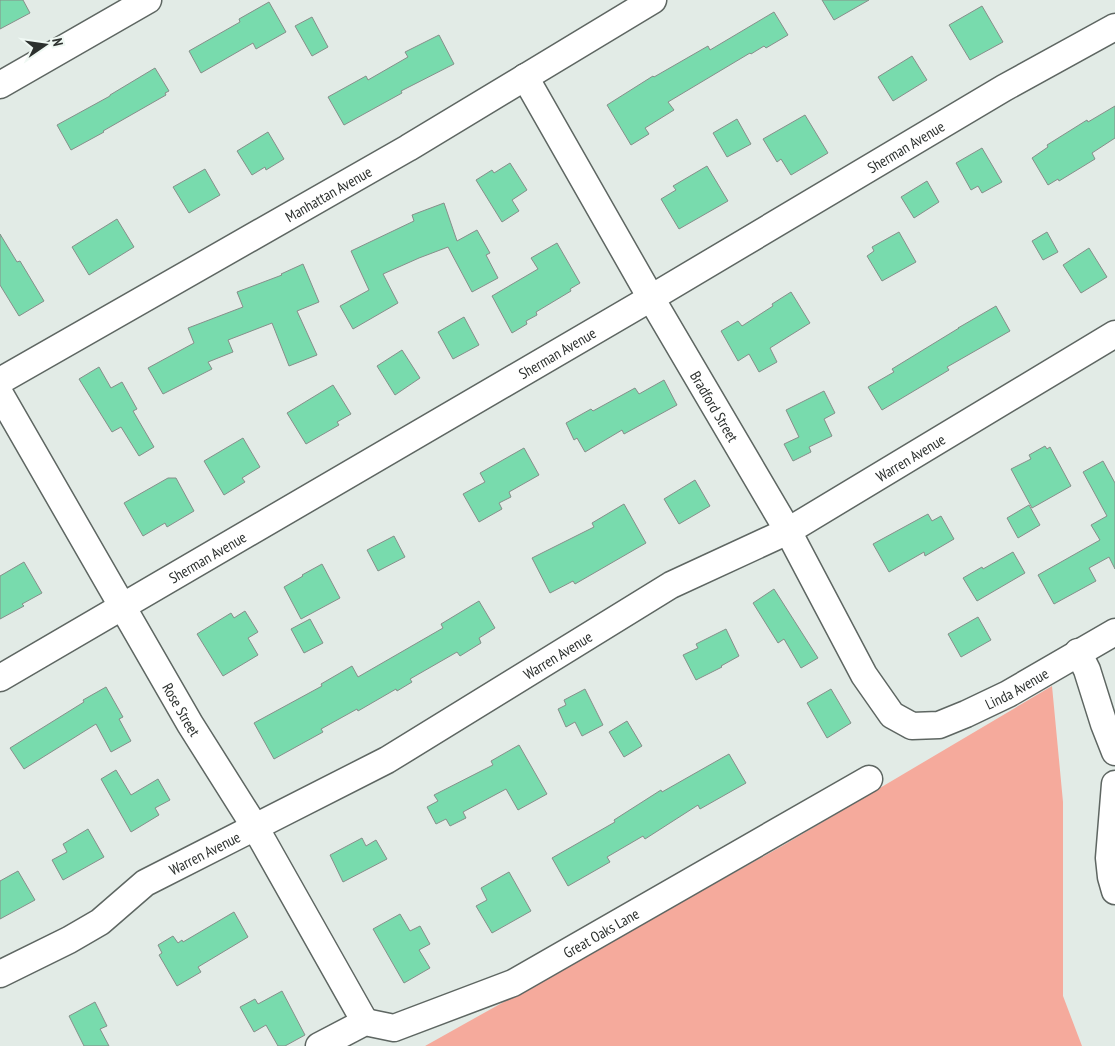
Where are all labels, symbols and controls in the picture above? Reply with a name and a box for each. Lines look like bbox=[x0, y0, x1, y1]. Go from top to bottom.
north arrow bbox=[20, 20, 70, 70]
text: N bbox=[48, 36, 67, 48]
street label: Sherman Avenue bbox=[864, 116, 948, 177]
street label: Manhattan Avenue bbox=[282, 161, 375, 226]
street label: Sherman Avenue bbox=[515, 323, 599, 383]
street label: Bradford Street bbox=[686, 367, 743, 445]
street label: Warren Avenue bbox=[872, 429, 948, 485]
street label: Sherman Avenue bbox=[165, 527, 249, 587]
street label: Warren Avenue bbox=[520, 627, 595, 683]
street label: Linda Avenue bbox=[982, 663, 1052, 713]
street label: Rose Street bbox=[159, 679, 205, 740]
street label: Warren Avenue bbox=[166, 827, 243, 879]
street label: Great Oaks Lane bbox=[560, 903, 642, 962]

